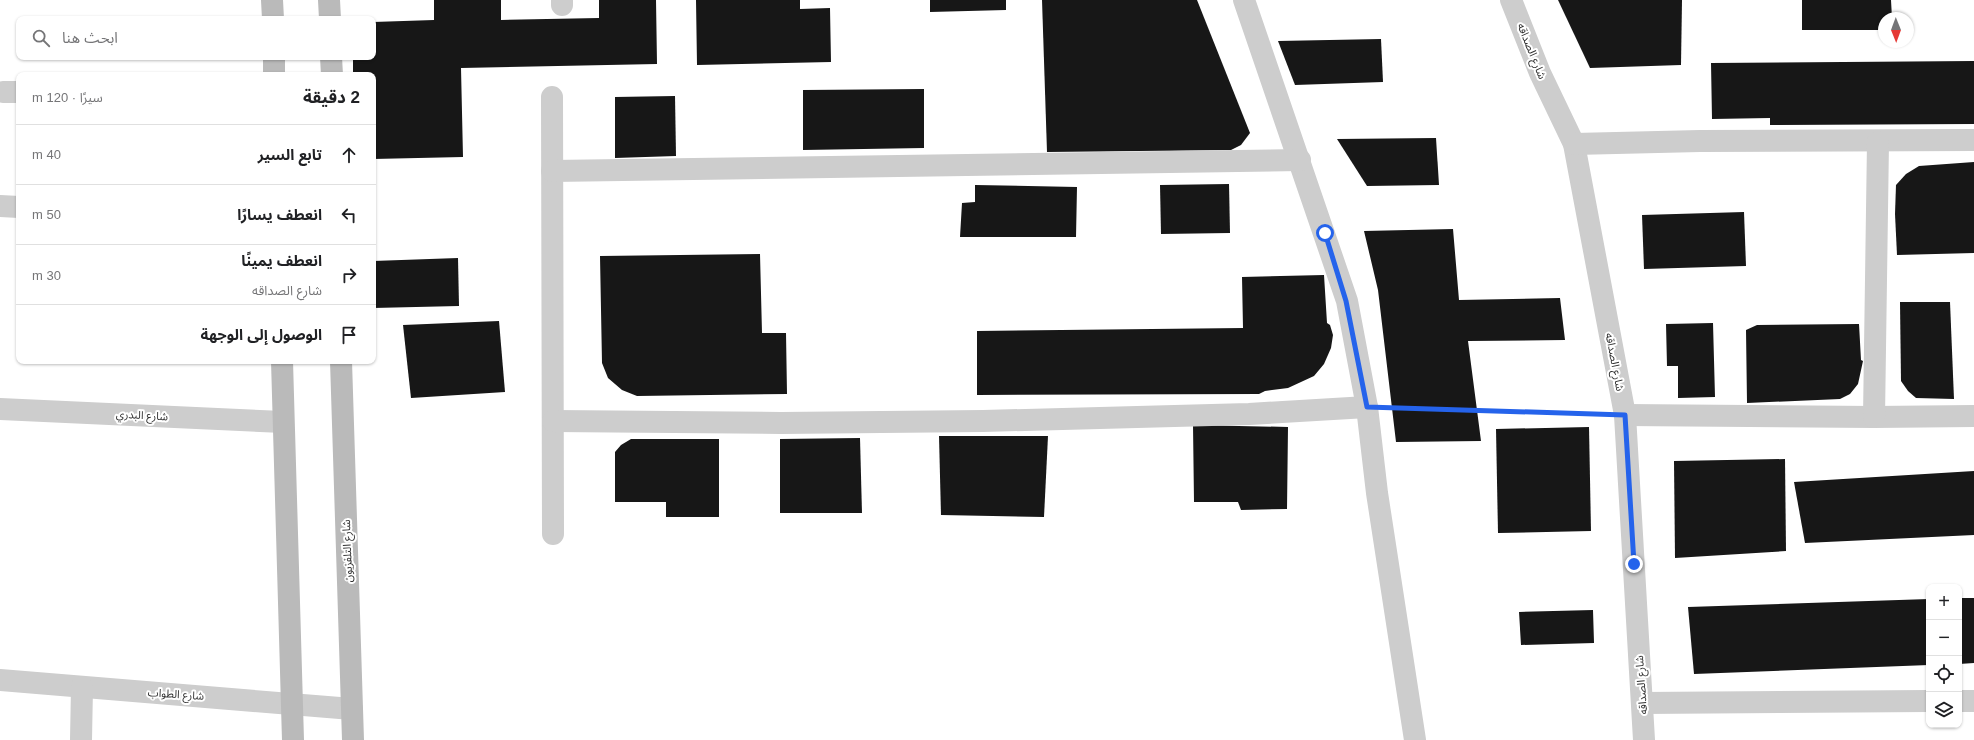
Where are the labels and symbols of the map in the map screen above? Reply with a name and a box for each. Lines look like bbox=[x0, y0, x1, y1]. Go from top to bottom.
north arrow bbox=[1878, 12, 1914, 48]
street label: شارع الصداقه bbox=[1514, 21, 1549, 82]
route start bbox=[1316, 224, 1334, 242]
street label: شارع الصداقه bbox=[1602, 332, 1627, 393]
street label: شارع البدري bbox=[116, 408, 169, 426]
street label: شارع التلفزيون bbox=[340, 519, 356, 583]
route end bbox=[1625, 555, 1643, 573]
street label: شارع الصداقه bbox=[1633, 655, 1651, 715]
street label: شارع الطواب bbox=[147, 686, 205, 704]

